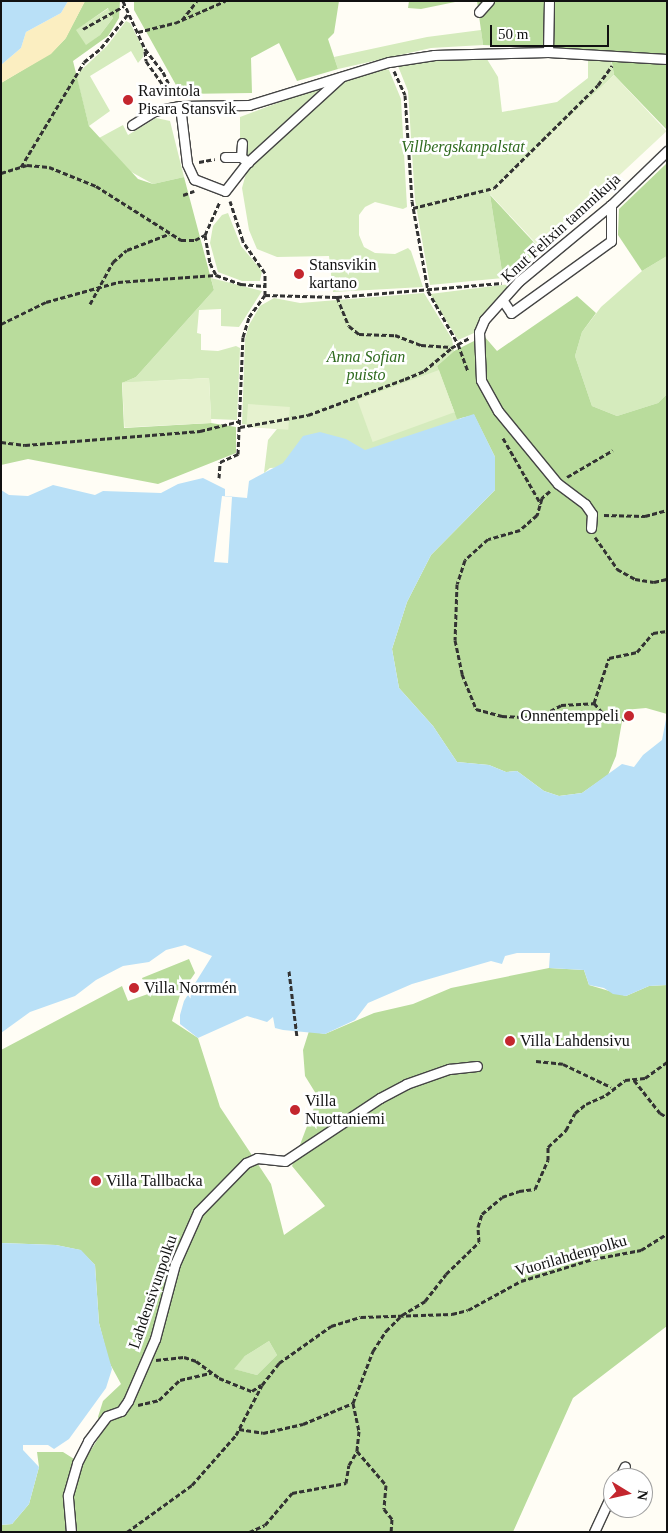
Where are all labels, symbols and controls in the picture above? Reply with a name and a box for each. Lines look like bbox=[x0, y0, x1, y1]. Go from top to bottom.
scale bar bbox=[493, 15, 612, 47]
text: 50 m bbox=[498, 26, 528, 42]
place label: Ravintola Pisara Stansvik bbox=[138, 81, 236, 119]
marker: Ravintola Pisara Stansvik bbox=[122, 94, 134, 106]
park label: Villbergskanpalstat bbox=[401, 137, 525, 157]
street label: Knut Felixin tammikuja bbox=[497, 169, 625, 287]
place label: Stansvikin kartano bbox=[309, 255, 377, 293]
marker: Stansvikin kartano bbox=[293, 268, 305, 280]
park label: Anna Sofian puisto bbox=[327, 347, 405, 385]
place label: Onnentemppeli bbox=[520, 706, 619, 726]
marker: Onnentemppeli bbox=[623, 710, 635, 722]
place label: Villa Norrmén bbox=[144, 978, 237, 998]
marker: Villa Norrmén bbox=[128, 982, 140, 994]
place label: Villa Lahdensivu bbox=[520, 1031, 630, 1051]
marker: Villa Lahdensivu bbox=[504, 1035, 516, 1047]
place label: Villa Nuottaniemi bbox=[305, 1091, 385, 1129]
marker: Villa Nuottaniemi bbox=[289, 1104, 301, 1116]
place label: Villa Tallbacka bbox=[106, 1171, 203, 1191]
marker: Villa Tallbacka bbox=[90, 1175, 102, 1187]
street label: Vuorilahdenpolku bbox=[513, 1231, 629, 1281]
street label: Lahdensivunpolku bbox=[125, 1233, 181, 1351]
north arrow bbox=[603, 1468, 653, 1518]
text: N bbox=[634, 1489, 651, 1501]

